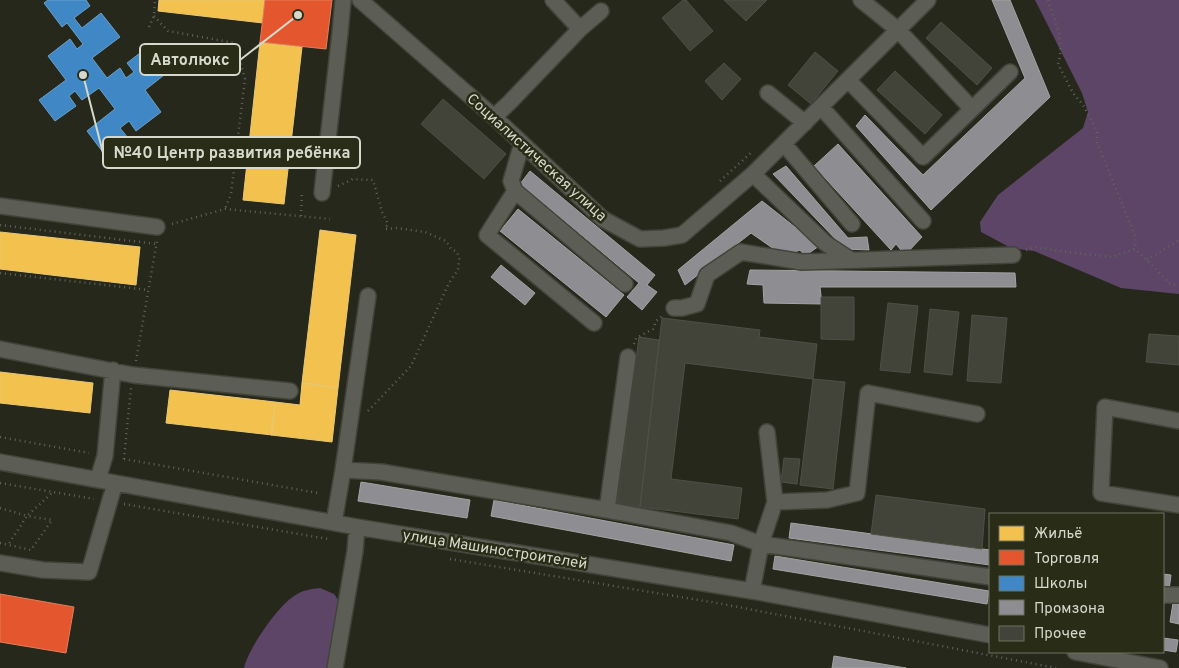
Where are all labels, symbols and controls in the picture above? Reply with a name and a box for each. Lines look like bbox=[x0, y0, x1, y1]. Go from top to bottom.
callout: Автолюкс bbox=[140, 44, 240, 75]
text: Автолюкс bbox=[150, 51, 230, 71]
street label: Социалистическая улица bbox=[462, 90, 610, 226]
callout: №40 Центр развития ребёнка bbox=[103, 137, 360, 168]
text: №40 Центр развития ребёнка bbox=[113, 144, 351, 164]
legend bbox=[989, 513, 1164, 653]
text: Жильё bbox=[1034, 525, 1082, 544]
street label: улица Машиностроителей bbox=[401, 527, 588, 574]
text: Торговля bbox=[1034, 550, 1099, 569]
text: Школы bbox=[1034, 575, 1088, 594]
text: Промзона bbox=[1034, 600, 1105, 619]
text: Прочее bbox=[1034, 625, 1086, 644]

